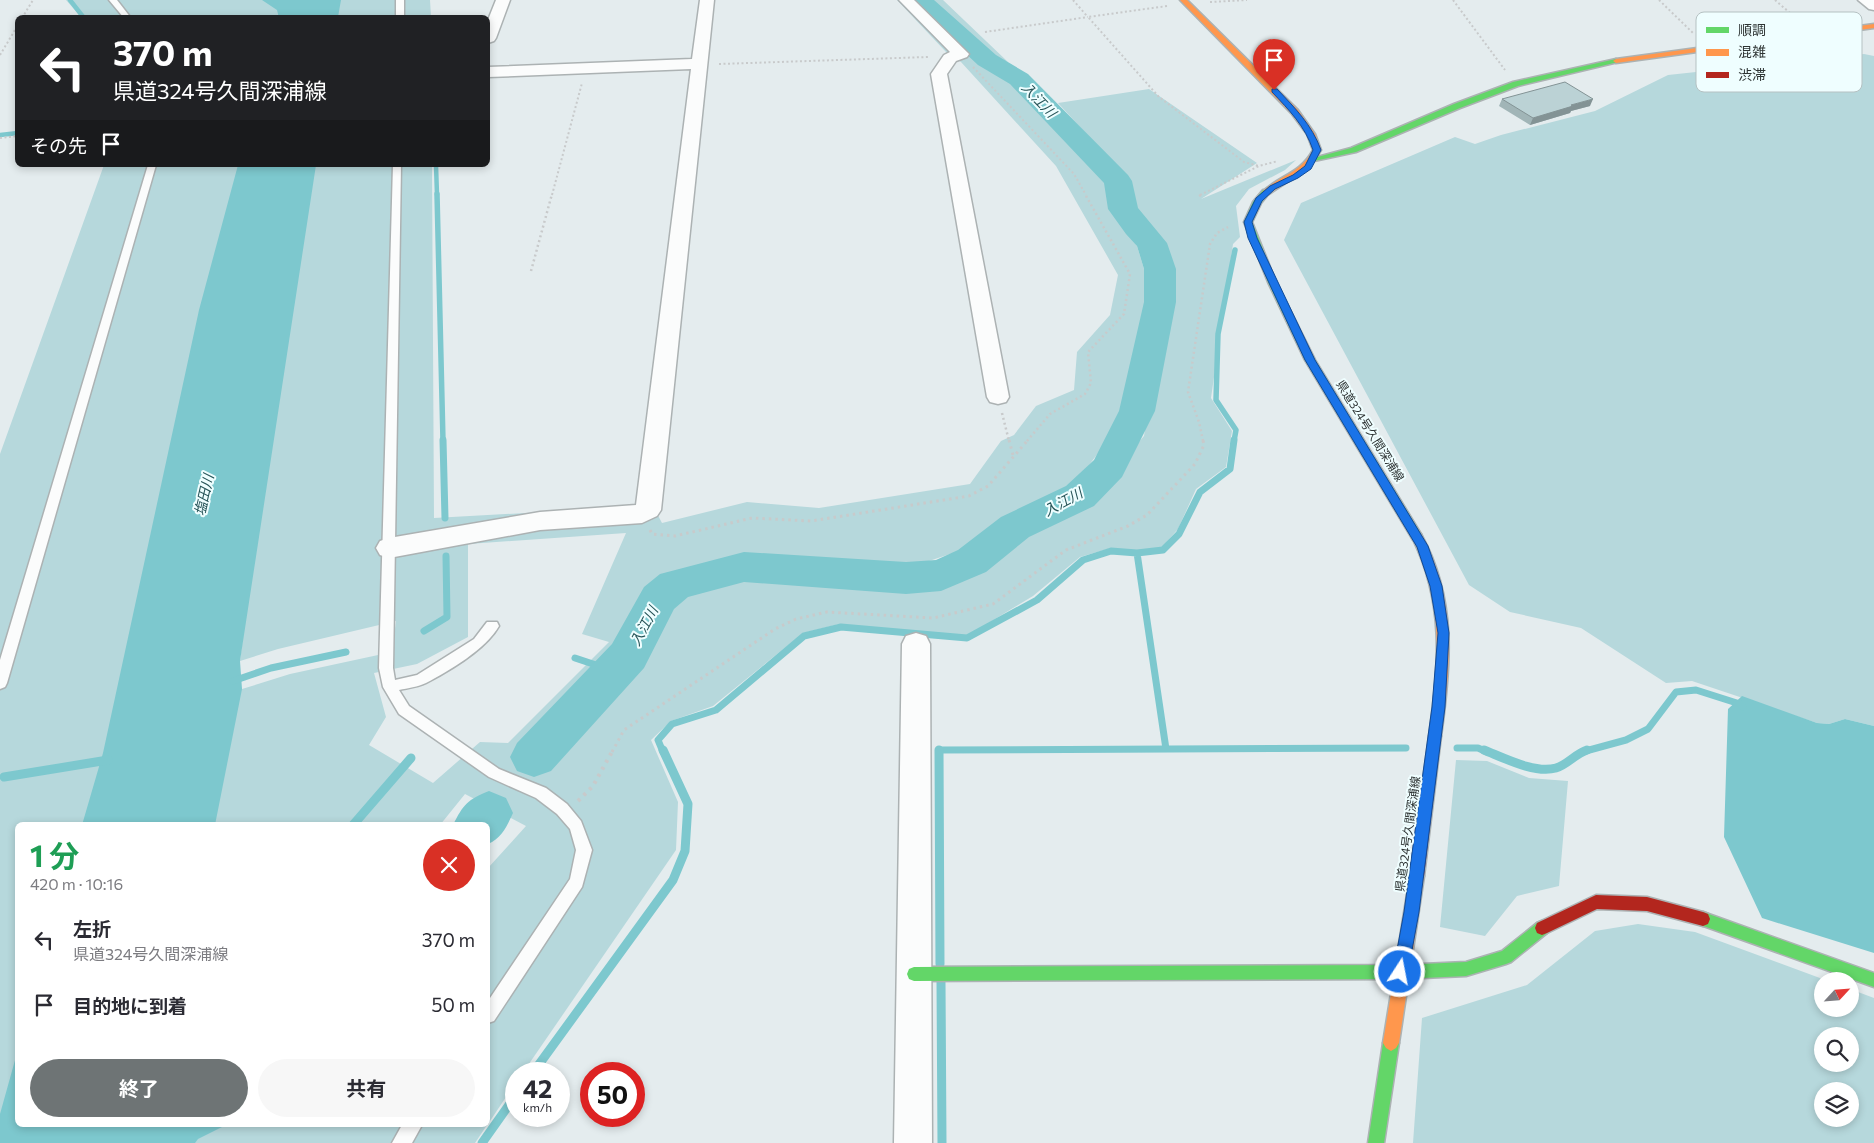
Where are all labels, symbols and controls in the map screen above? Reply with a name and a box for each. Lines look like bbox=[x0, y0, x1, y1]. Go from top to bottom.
legend bbox=[1696, 12, 1862, 92]
text: 順調 bbox=[1738, 21, 1766, 38]
text: 370 m bbox=[113, 30, 213, 73]
icon: left bbox=[30, 35, 95, 100]
pin bbox=[1253, 39, 1295, 90]
text: 混雑 bbox=[1738, 43, 1766, 60]
icon: arrive bbox=[1260, 46, 1288, 74]
text: 渋滞 bbox=[1738, 66, 1766, 83]
text: 県道324号久間深浦線 bbox=[113, 77, 327, 104]
water label: 入江川 bbox=[1019, 79, 1061, 122]
icon: arrive bbox=[97, 130, 125, 158]
text: その先 bbox=[30, 134, 87, 157]
street label: 県道324号久間深浦線 bbox=[1334, 377, 1408, 484]
water label: 塩田川 bbox=[191, 471, 217, 517]
water label: 入江川 bbox=[1040, 483, 1087, 519]
water label: 入江川 bbox=[626, 601, 662, 648]
street label: 県道324号久間深浦線 bbox=[1392, 775, 1422, 893]
text: 1 分 bbox=[30, 836, 79, 873]
button: close bbox=[423, 839, 475, 891]
text: 420 m · 10:16 bbox=[30, 874, 123, 893]
text: 左折 bbox=[73, 917, 111, 940]
icon: left bbox=[30, 926, 58, 954]
text: 370 m bbox=[422, 928, 475, 951]
text: 県道324号久間深浦線 bbox=[73, 944, 228, 963]
position arrow bbox=[1373, 945, 1425, 997]
north arrow bbox=[1814, 972, 1859, 1018]
map controls bbox=[1814, 972, 1859, 1127]
icon: arrive bbox=[30, 991, 58, 1019]
text: 50 m bbox=[431, 993, 475, 1016]
text: 目的地に到着 bbox=[73, 994, 187, 1017]
button: search bbox=[1814, 1027, 1859, 1072]
button: 終了 bbox=[30, 1059, 248, 1117]
button: 共有 bbox=[258, 1059, 475, 1117]
speed limit sign: 50 bbox=[580, 1062, 645, 1127]
text: 42 bbox=[523, 1073, 552, 1103]
button: layers bbox=[1814, 1082, 1859, 1127]
text: km/h bbox=[523, 1100, 552, 1114]

